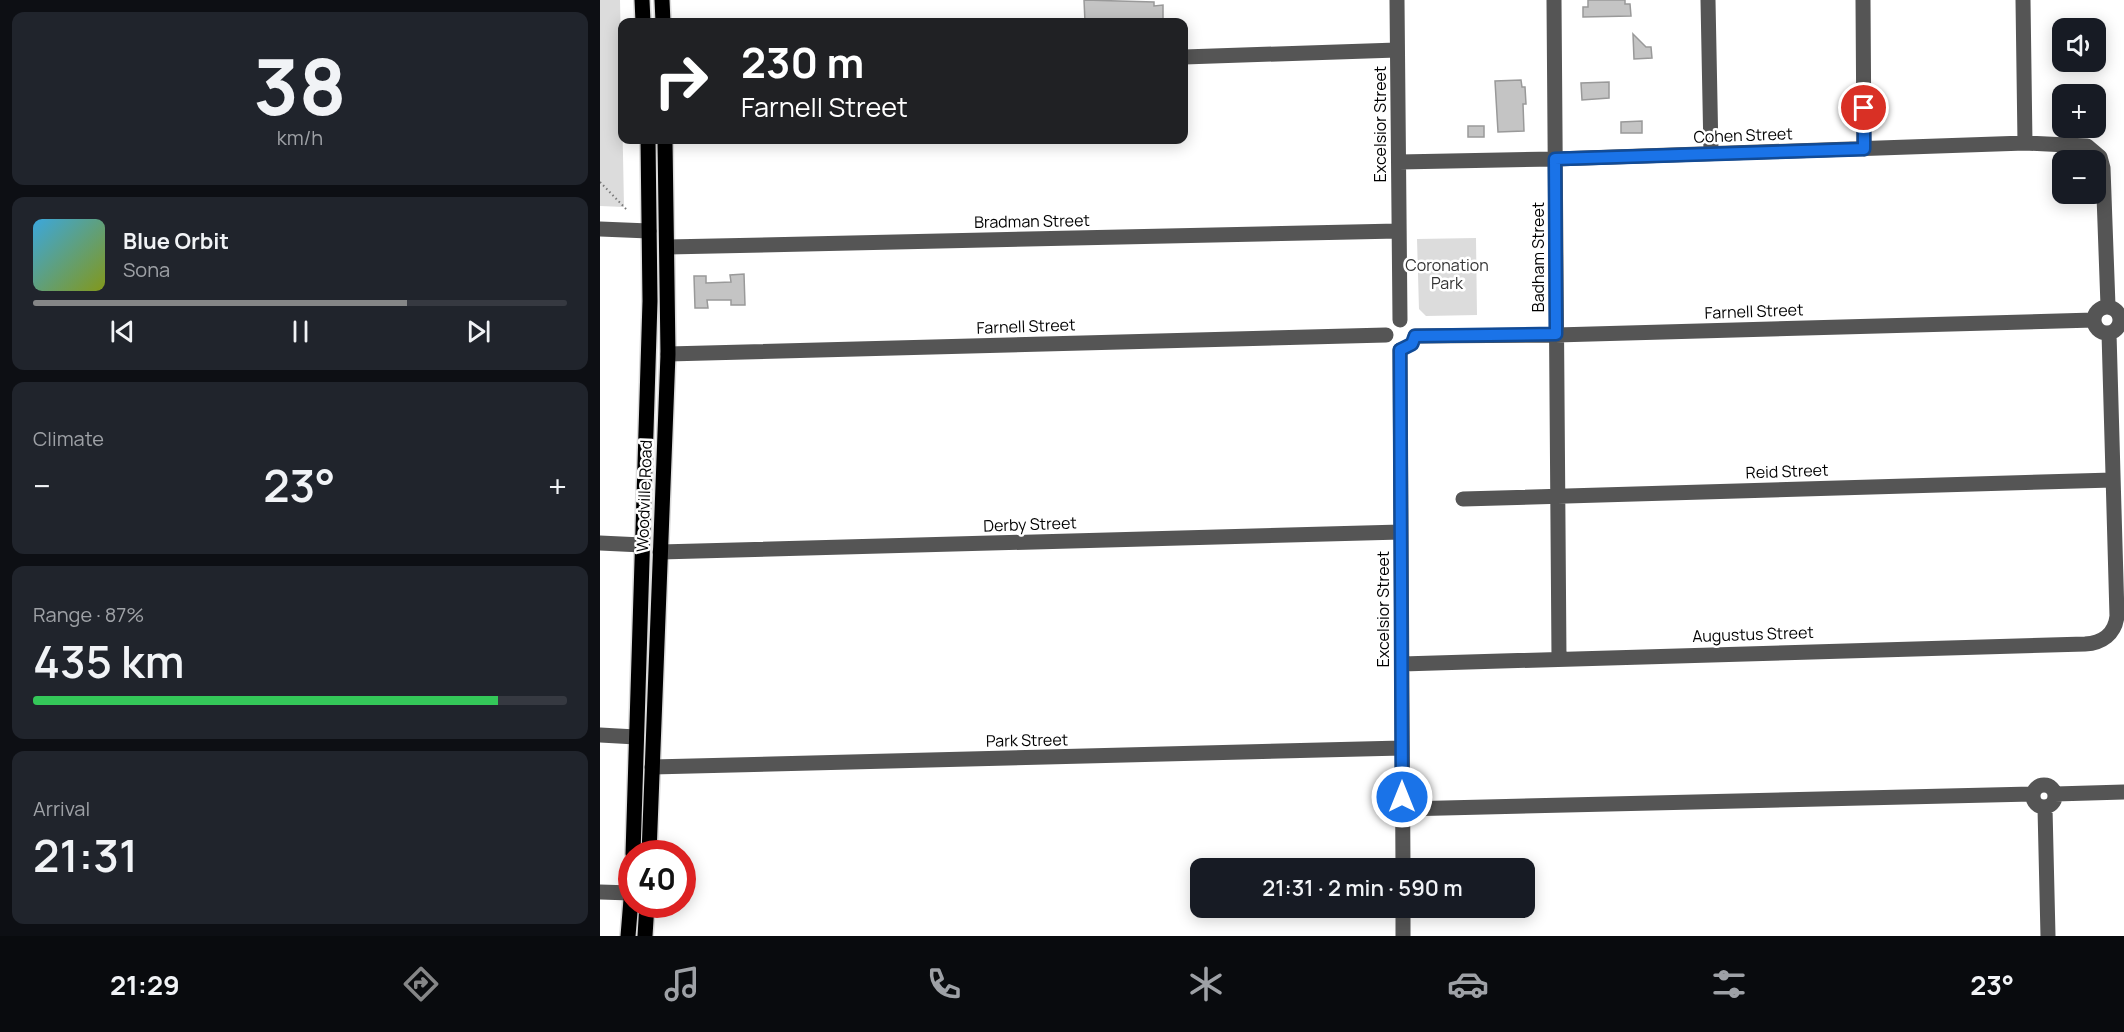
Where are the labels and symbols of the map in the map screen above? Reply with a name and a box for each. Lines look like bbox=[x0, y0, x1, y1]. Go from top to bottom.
street label: Excelsior Street bbox=[1369, 66, 1391, 182]
pin bbox=[1838, 82, 1889, 133]
street label: Cohen Street bbox=[1693, 122, 1793, 148]
street label: Badham Street bbox=[1527, 202, 1549, 312]
street label: Bradman Street bbox=[974, 209, 1090, 233]
park label: Coronation Park bbox=[1405, 254, 1489, 294]
street label: Farnell Street bbox=[1704, 298, 1804, 324]
street label: Farnell Street bbox=[976, 313, 1076, 339]
street label: Woodville Road bbox=[631, 440, 657, 552]
street label: Reid Street bbox=[1745, 459, 1829, 483]
street label: Derby Street bbox=[983, 511, 1077, 537]
street label: Excelsior Street bbox=[1372, 551, 1394, 667]
street label: Augustus Street bbox=[1692, 621, 1814, 647]
street label: Park Street bbox=[986, 728, 1068, 752]
position arrow bbox=[1370, 765, 1434, 829]
speed limit sign: 40 bbox=[618, 840, 696, 918]

